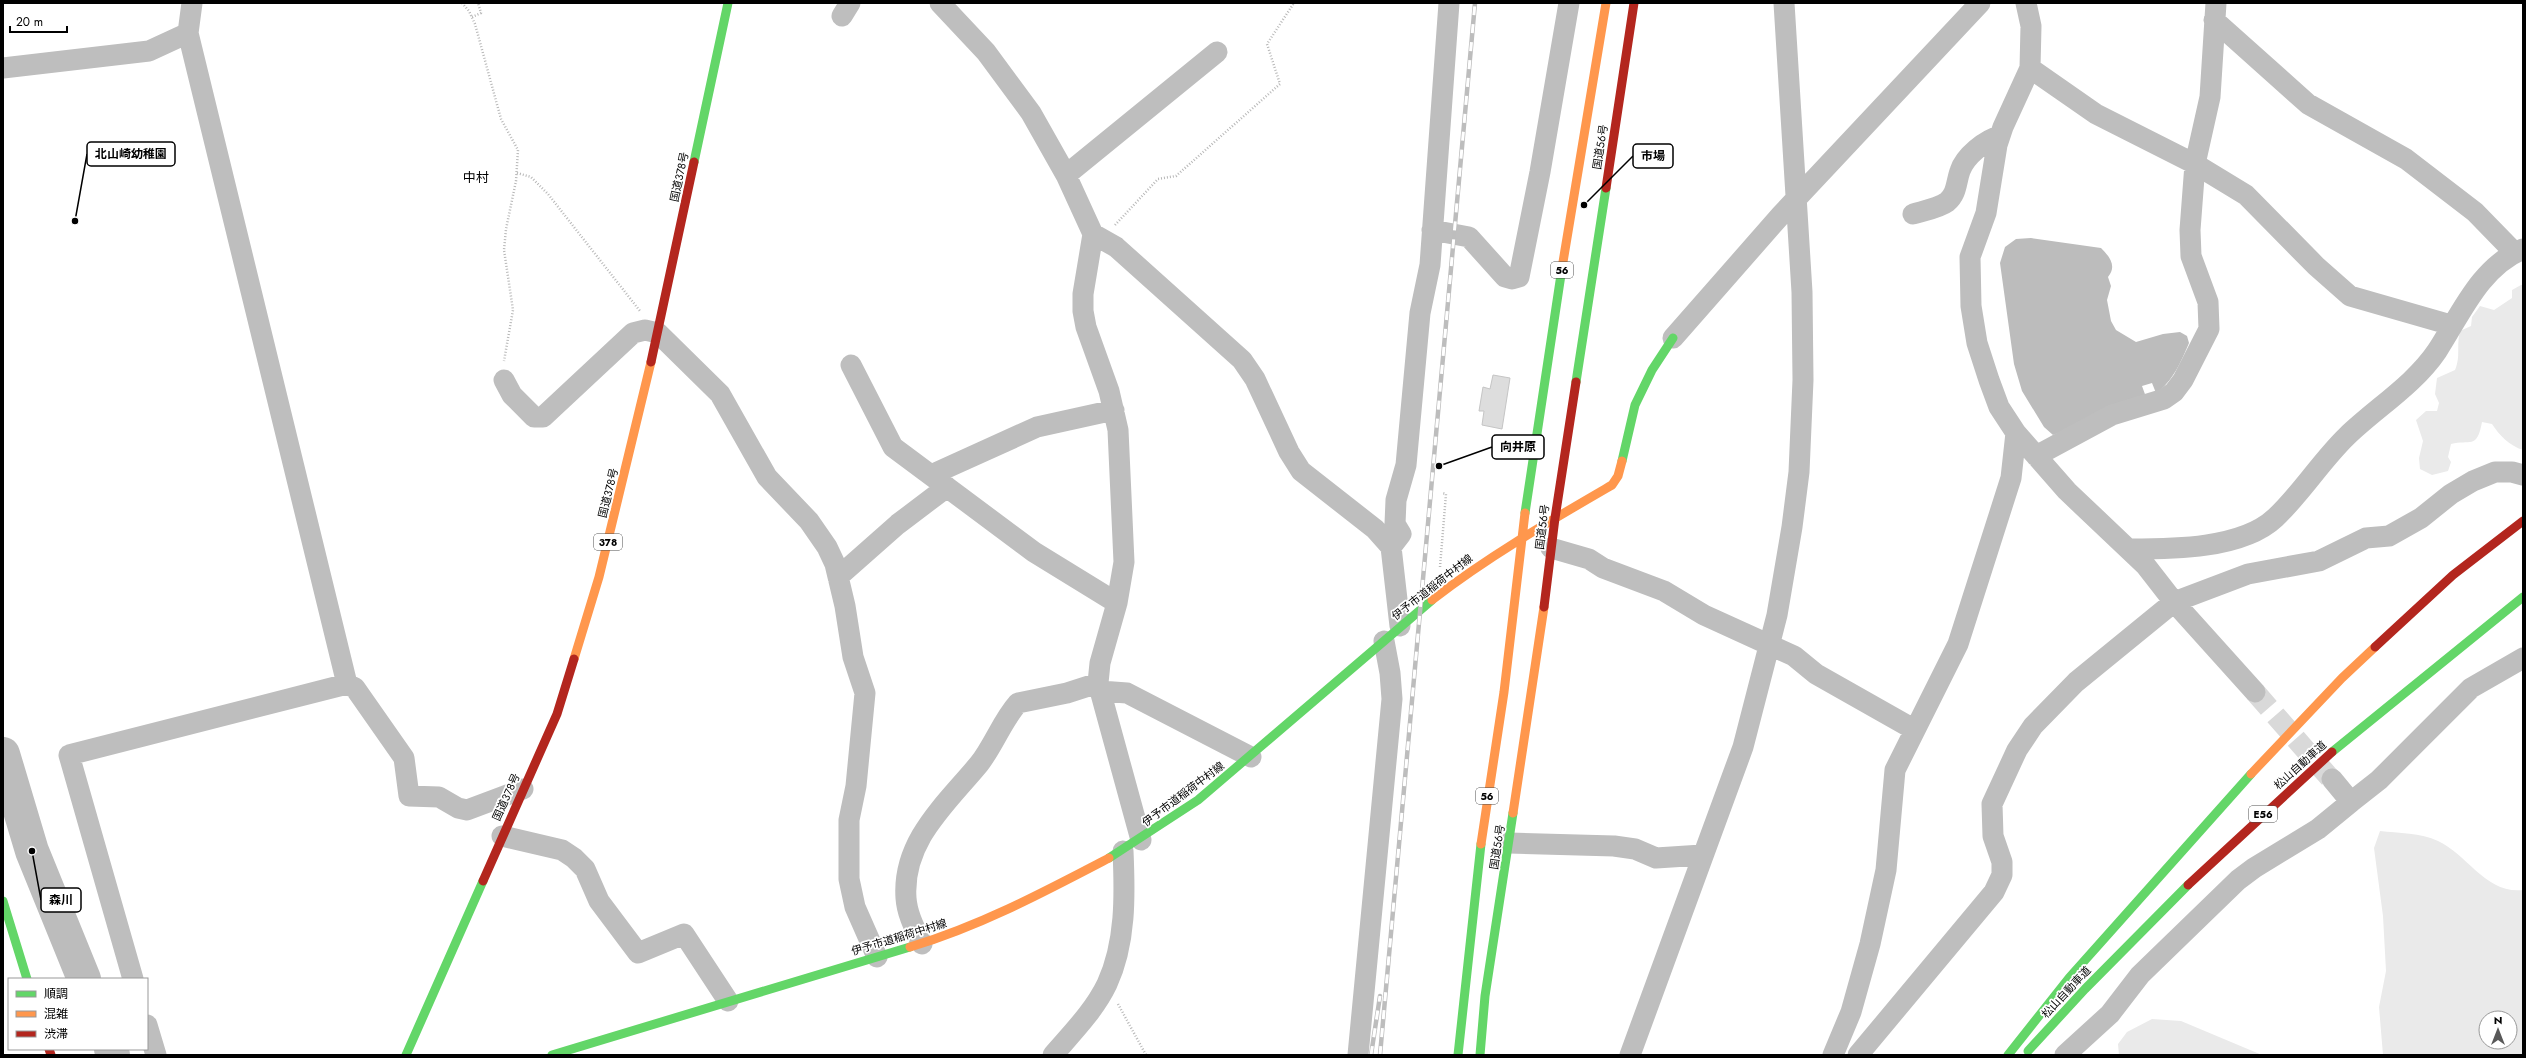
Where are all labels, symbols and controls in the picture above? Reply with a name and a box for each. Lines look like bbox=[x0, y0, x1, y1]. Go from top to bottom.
scale bar bbox=[10, 8, 67, 34]
text: 20 m bbox=[16, 13, 43, 31]
street label: 国道56号 bbox=[1589, 123, 1611, 171]
callout: 北山崎幼稚園 bbox=[87, 142, 175, 166]
callout: 市場 bbox=[1633, 144, 1673, 168]
text: 北山崎幼稚園 bbox=[95, 145, 167, 163]
text: 市場 bbox=[1641, 147, 1665, 165]
street label: 国道378号 bbox=[666, 151, 692, 203]
district label: 中村 bbox=[463, 168, 489, 187]
road number: 56 bbox=[1551, 262, 1573, 278]
callout: 向井原 bbox=[1492, 435, 1544, 459]
text: 向井原 bbox=[1500, 438, 1536, 456]
street label: 国道378号 bbox=[594, 467, 622, 519]
street label: 国道56号 bbox=[1531, 503, 1553, 551]
road number: 378 bbox=[594, 534, 622, 550]
street label: 伊予市道稲荷中村線 bbox=[1388, 550, 1476, 624]
street label: 松山自動車道 bbox=[2270, 737, 2330, 793]
street label: 伊予市道稲荷中村線 bbox=[1139, 758, 1227, 830]
street label: 国道378号 bbox=[488, 771, 524, 823]
road number: 56 bbox=[1476, 788, 1498, 804]
road number: E56 bbox=[2249, 806, 2277, 822]
street label: 国道56号 bbox=[1486, 823, 1508, 871]
callout: 森川 bbox=[41, 888, 81, 912]
text: 森川 bbox=[49, 891, 73, 909]
street label: 伊予市道稲荷中村線 bbox=[849, 915, 949, 959]
street label: 松山自動車道 bbox=[2038, 962, 2094, 1022]
legend bbox=[8, 978, 148, 1050]
text: 順調 bbox=[44, 985, 68, 1003]
text: 混雑 bbox=[44, 1005, 68, 1023]
north arrow bbox=[2478, 1010, 2518, 1050]
text: N bbox=[2494, 1012, 2502, 1028]
text: 渋滞 bbox=[44, 1025, 68, 1043]

